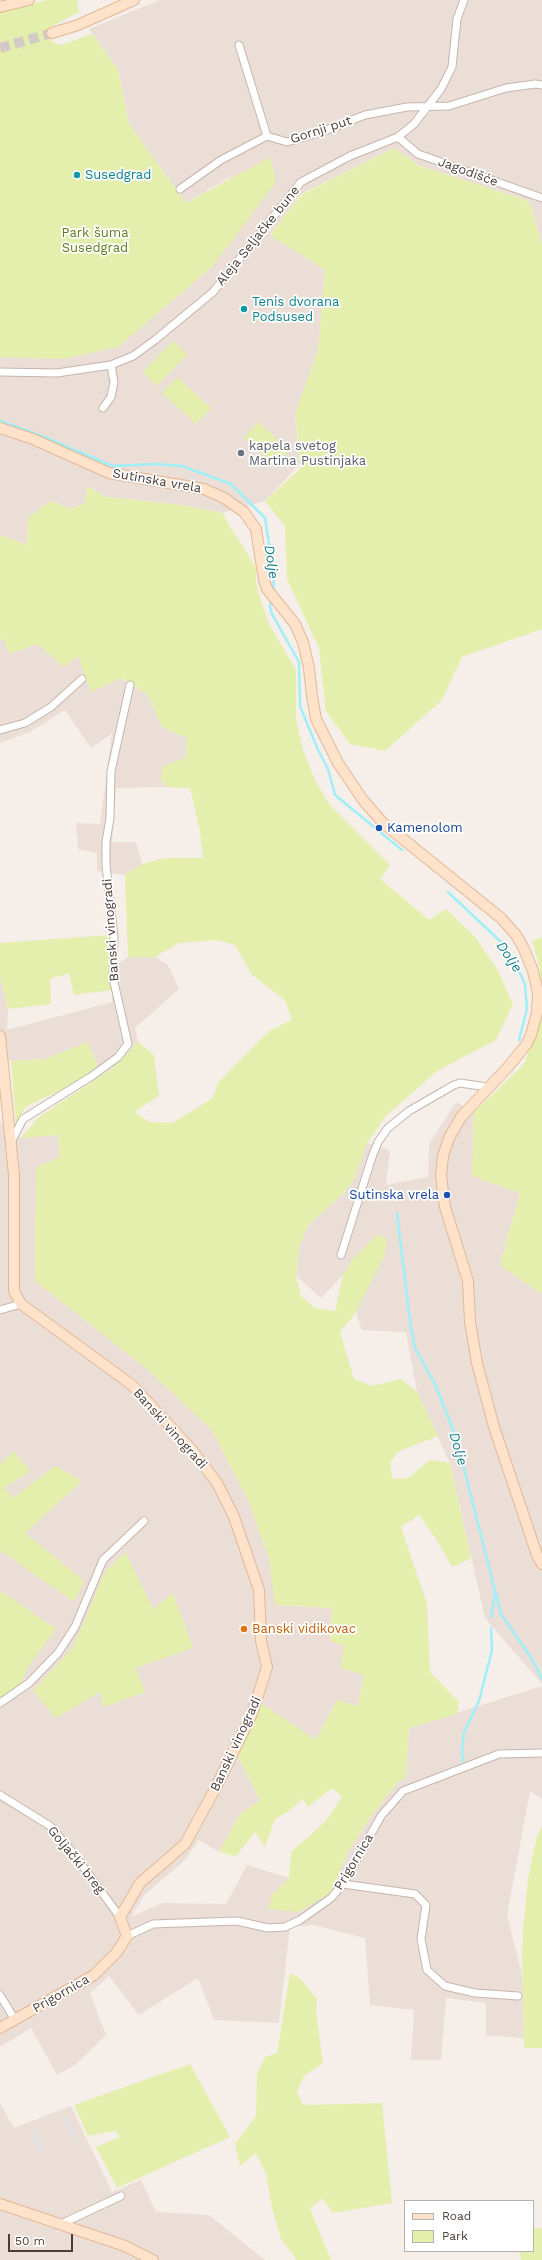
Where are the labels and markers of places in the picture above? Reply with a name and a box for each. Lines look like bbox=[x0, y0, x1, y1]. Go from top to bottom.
place label: Susedgrad bbox=[85, 167, 151, 183]
marker: Susedgrad bbox=[72, 170, 82, 180]
place label: Tenis dvorana Podsused bbox=[252, 294, 339, 325]
marker: Tenis dvorana Podsused bbox=[239, 304, 249, 314]
place label: kapela svetog Martina Pustinjaka bbox=[249, 438, 366, 469]
marker: kapela svetog Martina Pustinjaka bbox=[236, 448, 246, 458]
place label: Kamenolom bbox=[387, 820, 463, 836]
marker: Kamenolom bbox=[374, 823, 384, 833]
place label: Sutinska vrela bbox=[349, 1187, 439, 1203]
marker: Sutinska vrela bbox=[442, 1190, 452, 1200]
place label: Banski vidikovac bbox=[252, 1621, 356, 1637]
marker: Banski vidikovac bbox=[239, 1624, 249, 1634]

